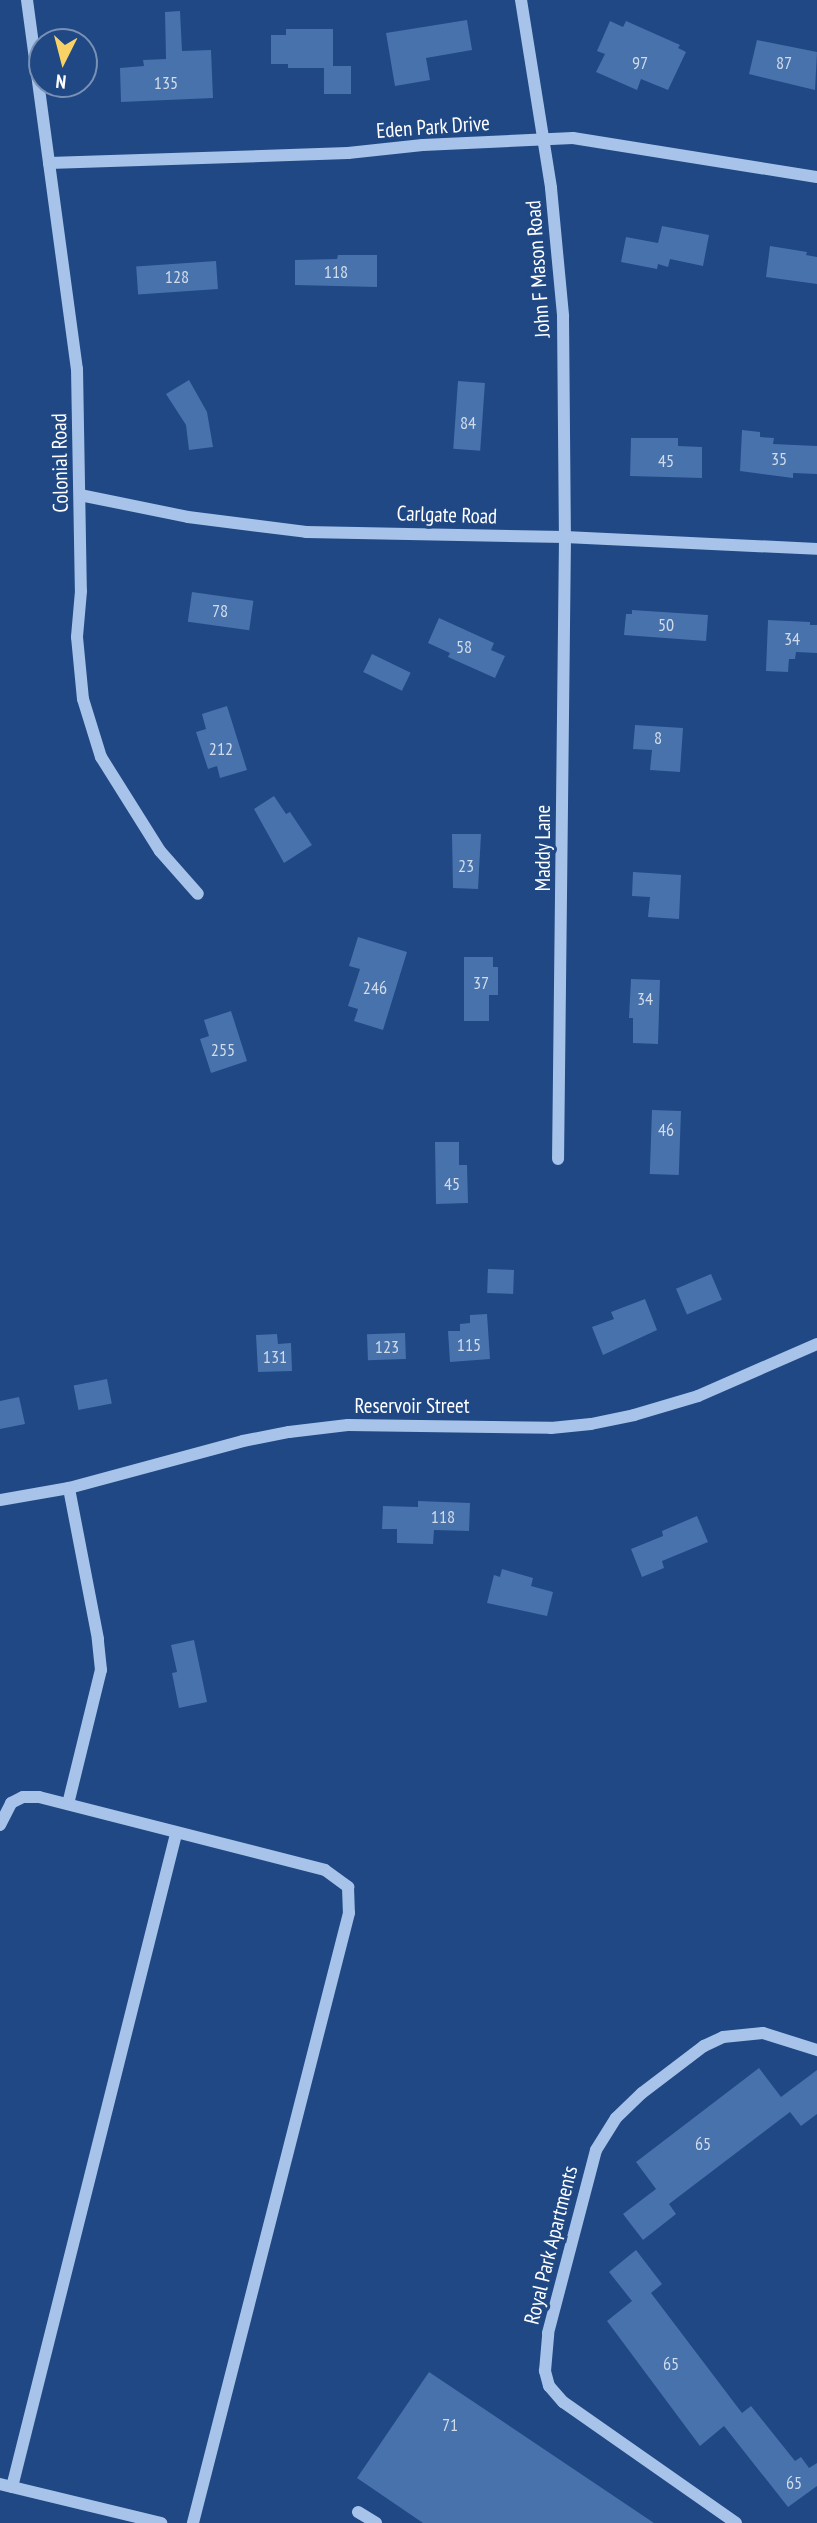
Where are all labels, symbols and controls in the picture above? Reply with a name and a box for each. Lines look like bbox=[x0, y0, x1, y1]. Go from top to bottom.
north arrow bbox=[28, 28, 98, 98]
house number: 97 bbox=[632, 52, 648, 74]
house number: 87 bbox=[776, 52, 792, 74]
text: N bbox=[55, 69, 67, 94]
house number: 135 bbox=[154, 72, 178, 94]
street label: Eden Park Drive bbox=[375, 110, 491, 144]
street label: John F Mason Road bbox=[521, 199, 555, 339]
house number: 118 bbox=[324, 261, 348, 283]
house number: 128 bbox=[165, 266, 189, 288]
house number: 84 bbox=[460, 412, 476, 434]
street label: Colonial Road bbox=[47, 413, 73, 513]
house number: 35 bbox=[771, 448, 787, 470]
house number: 45 bbox=[658, 450, 674, 472]
street label: Carlgate Road bbox=[396, 501, 498, 529]
house number: 78 bbox=[212, 600, 228, 622]
house number: 50 bbox=[658, 614, 674, 636]
house number: 34 bbox=[784, 628, 800, 650]
house number: 58 bbox=[456, 636, 472, 658]
house number: 8 bbox=[654, 727, 662, 749]
house number: 212 bbox=[209, 738, 233, 760]
street label: Maddy Lane bbox=[530, 804, 556, 892]
house number: 23 bbox=[458, 855, 474, 877]
house number: 37 bbox=[473, 972, 489, 994]
house number: 246 bbox=[363, 977, 387, 999]
house number: 34 bbox=[637, 988, 653, 1010]
house number: 255 bbox=[211, 1039, 235, 1061]
house number: 46 bbox=[658, 1119, 674, 1141]
house number: 45 bbox=[444, 1173, 460, 1195]
house number: 115 bbox=[457, 1334, 481, 1356]
house number: 123 bbox=[375, 1336, 399, 1358]
house number: 131 bbox=[263, 1346, 287, 1368]
street label: Reservoir Street bbox=[355, 1393, 469, 1419]
house number: 118 bbox=[431, 1506, 455, 1528]
house number: 65 bbox=[695, 2133, 711, 2155]
street label: Royal Park Apartments bbox=[519, 2163, 583, 2327]
house number: 65 bbox=[663, 2353, 679, 2375]
house number: 71 bbox=[442, 2414, 458, 2436]
house number: 65 bbox=[786, 2472, 802, 2494]

